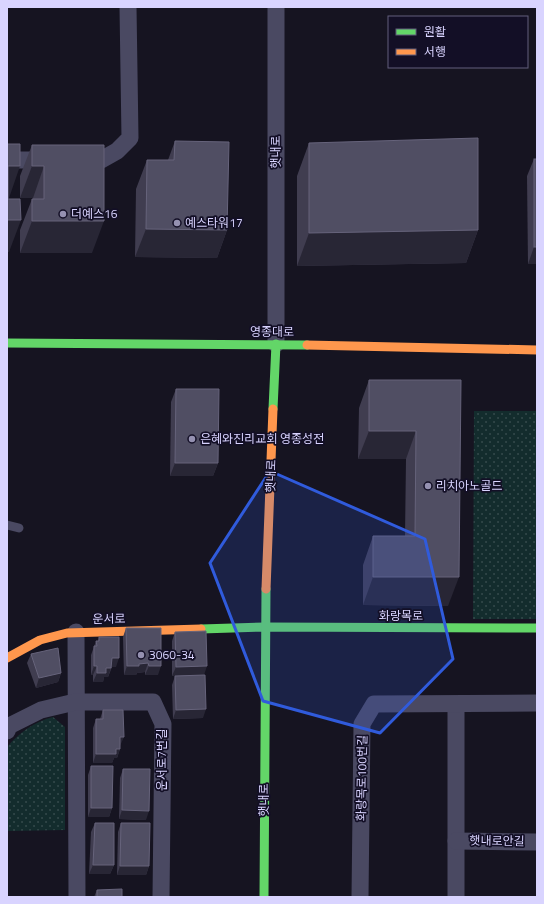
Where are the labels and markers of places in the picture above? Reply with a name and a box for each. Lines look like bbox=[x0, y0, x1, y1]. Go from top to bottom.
place label: 더예스16 bbox=[71, 204, 118, 223]
marker: 더예스16 bbox=[58, 209, 68, 219]
place label: 예스타워17 bbox=[185, 213, 243, 232]
marker: 예스타워17 bbox=[172, 218, 182, 228]
place label: 은혜와진리교회 영종성전 bbox=[200, 429, 324, 448]
marker: 은혜와진리교회 영종성전 bbox=[187, 434, 197, 444]
place label: 리치아노골드 bbox=[436, 476, 502, 495]
marker: 리치아노골드 bbox=[423, 481, 433, 491]
place label: 3060-34 bbox=[149, 645, 195, 664]
marker: 3060-34 bbox=[136, 650, 146, 660]

